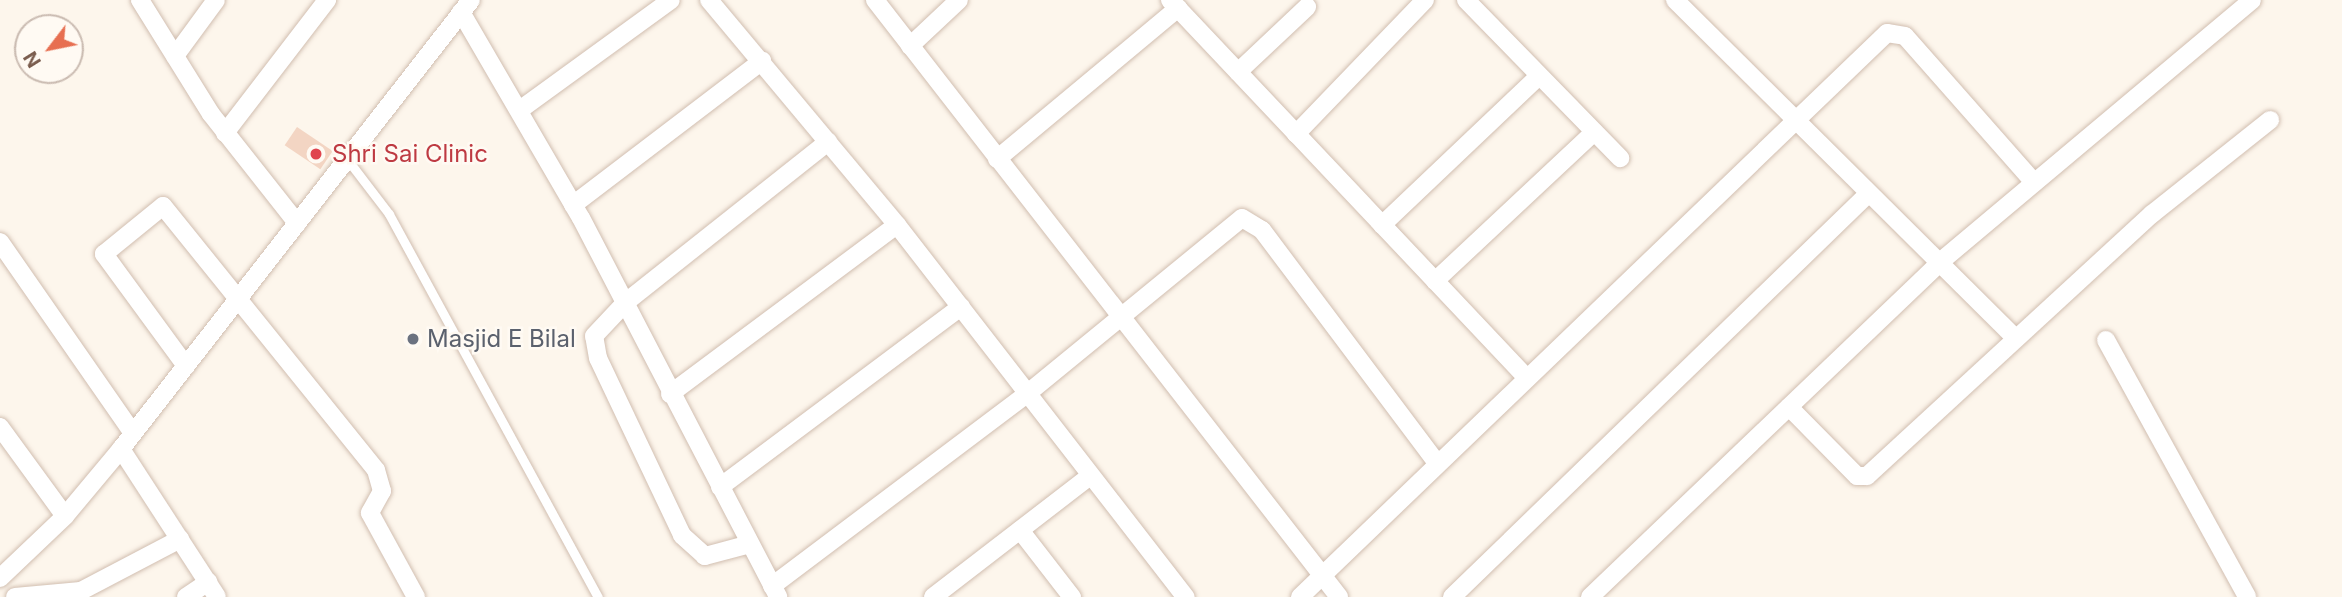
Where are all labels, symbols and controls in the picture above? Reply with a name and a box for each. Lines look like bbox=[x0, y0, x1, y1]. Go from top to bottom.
north arrow bbox=[14, 14, 84, 84]
text: N bbox=[19, 47, 46, 72]
place label: Shri Sai Clinic bbox=[332, 140, 488, 168]
marker: Shri Sai Clinic bbox=[306, 144, 326, 164]
place label: Masjid E Bilal bbox=[427, 325, 576, 353]
marker: Masjid E Bilal bbox=[405, 331, 421, 347]

